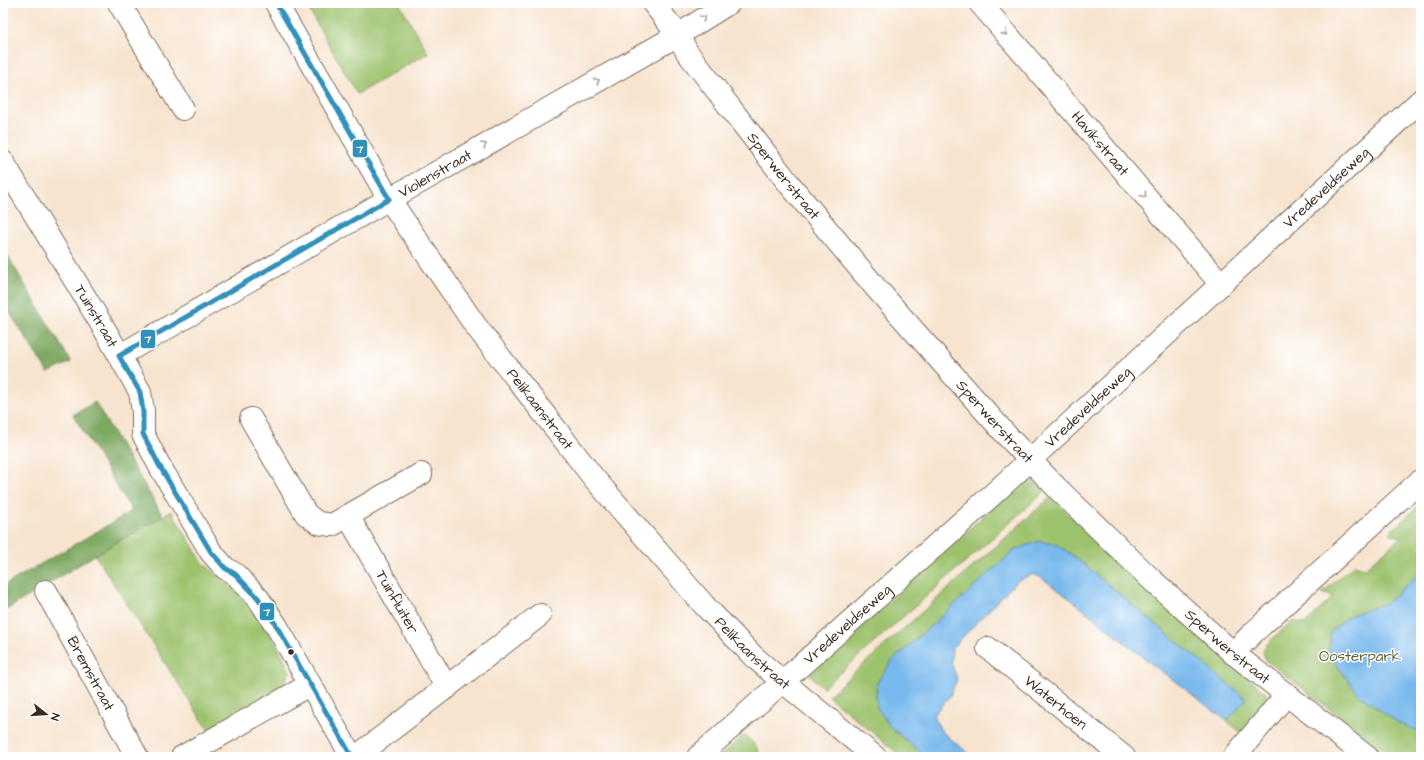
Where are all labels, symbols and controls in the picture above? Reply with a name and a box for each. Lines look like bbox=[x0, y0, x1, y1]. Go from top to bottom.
one-way arrow bbox=[699, 16, 706, 23]
one-way arrow bbox=[1000, 28, 1007, 35]
one-way arrow bbox=[593, 78, 600, 85]
street label: Havikstraat bbox=[1067, 107, 1134, 180]
street label: Sperwerstraat bbox=[742, 128, 825, 224]
line badge: 7 bbox=[352, 139, 368, 158]
text: 7 bbox=[356, 142, 364, 157]
street label: Vredeveldseweg bbox=[1278, 142, 1375, 233]
one-way arrow bbox=[480, 143, 487, 150]
street label: Violenstraat bbox=[395, 144, 476, 203]
one-way arrow bbox=[1140, 190, 1147, 198]
street label: Tuinstraat bbox=[69, 280, 123, 351]
line badge: 7 bbox=[140, 329, 156, 349]
text: 7 bbox=[144, 332, 152, 347]
street label: Vredeveldseweg bbox=[1040, 361, 1137, 452]
street label: Pelikaanstraat bbox=[502, 364, 578, 454]
street label: Sperwerstraat bbox=[952, 375, 1038, 468]
street label: Tuinfluiter bbox=[371, 566, 424, 638]
street label: Vredeveldseweg bbox=[799, 579, 897, 669]
line badge: 7 bbox=[259, 602, 275, 621]
street label: Sperwerstraat bbox=[1180, 604, 1275, 689]
text: 7 bbox=[263, 605, 271, 620]
street label: Pelikaanstraat bbox=[710, 612, 795, 694]
street label: Bremstraat bbox=[62, 632, 120, 714]
park label: Oosterpark bbox=[1319, 646, 1401, 667]
unlabelled marker bbox=[286, 647, 296, 657]
street label: Waterhoen bbox=[1020, 671, 1092, 735]
north arrow bbox=[26, 694, 66, 734]
text: N bbox=[47, 711, 63, 722]

